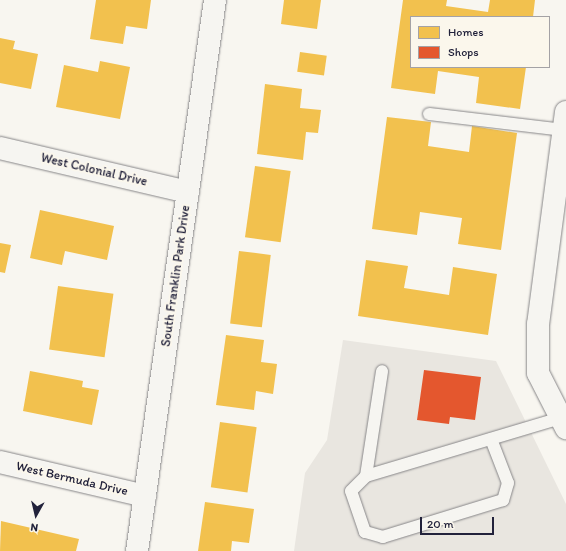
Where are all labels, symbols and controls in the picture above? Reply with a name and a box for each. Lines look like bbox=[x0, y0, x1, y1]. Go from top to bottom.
legend bbox=[410, 16, 550, 68]
text: Homes bbox=[448, 25, 484, 39]
text: Shops bbox=[448, 45, 479, 59]
street label: West Colonial Drive bbox=[39, 150, 149, 190]
street label: South Franklin Park Drive bbox=[158, 204, 194, 348]
street label: West Bermuda Drive bbox=[15, 459, 129, 499]
north arrow bbox=[16, 495, 56, 535]
scale bar bbox=[422, 509, 496, 535]
text: 20 m bbox=[427, 517, 454, 531]
text: N bbox=[30, 520, 39, 534]

